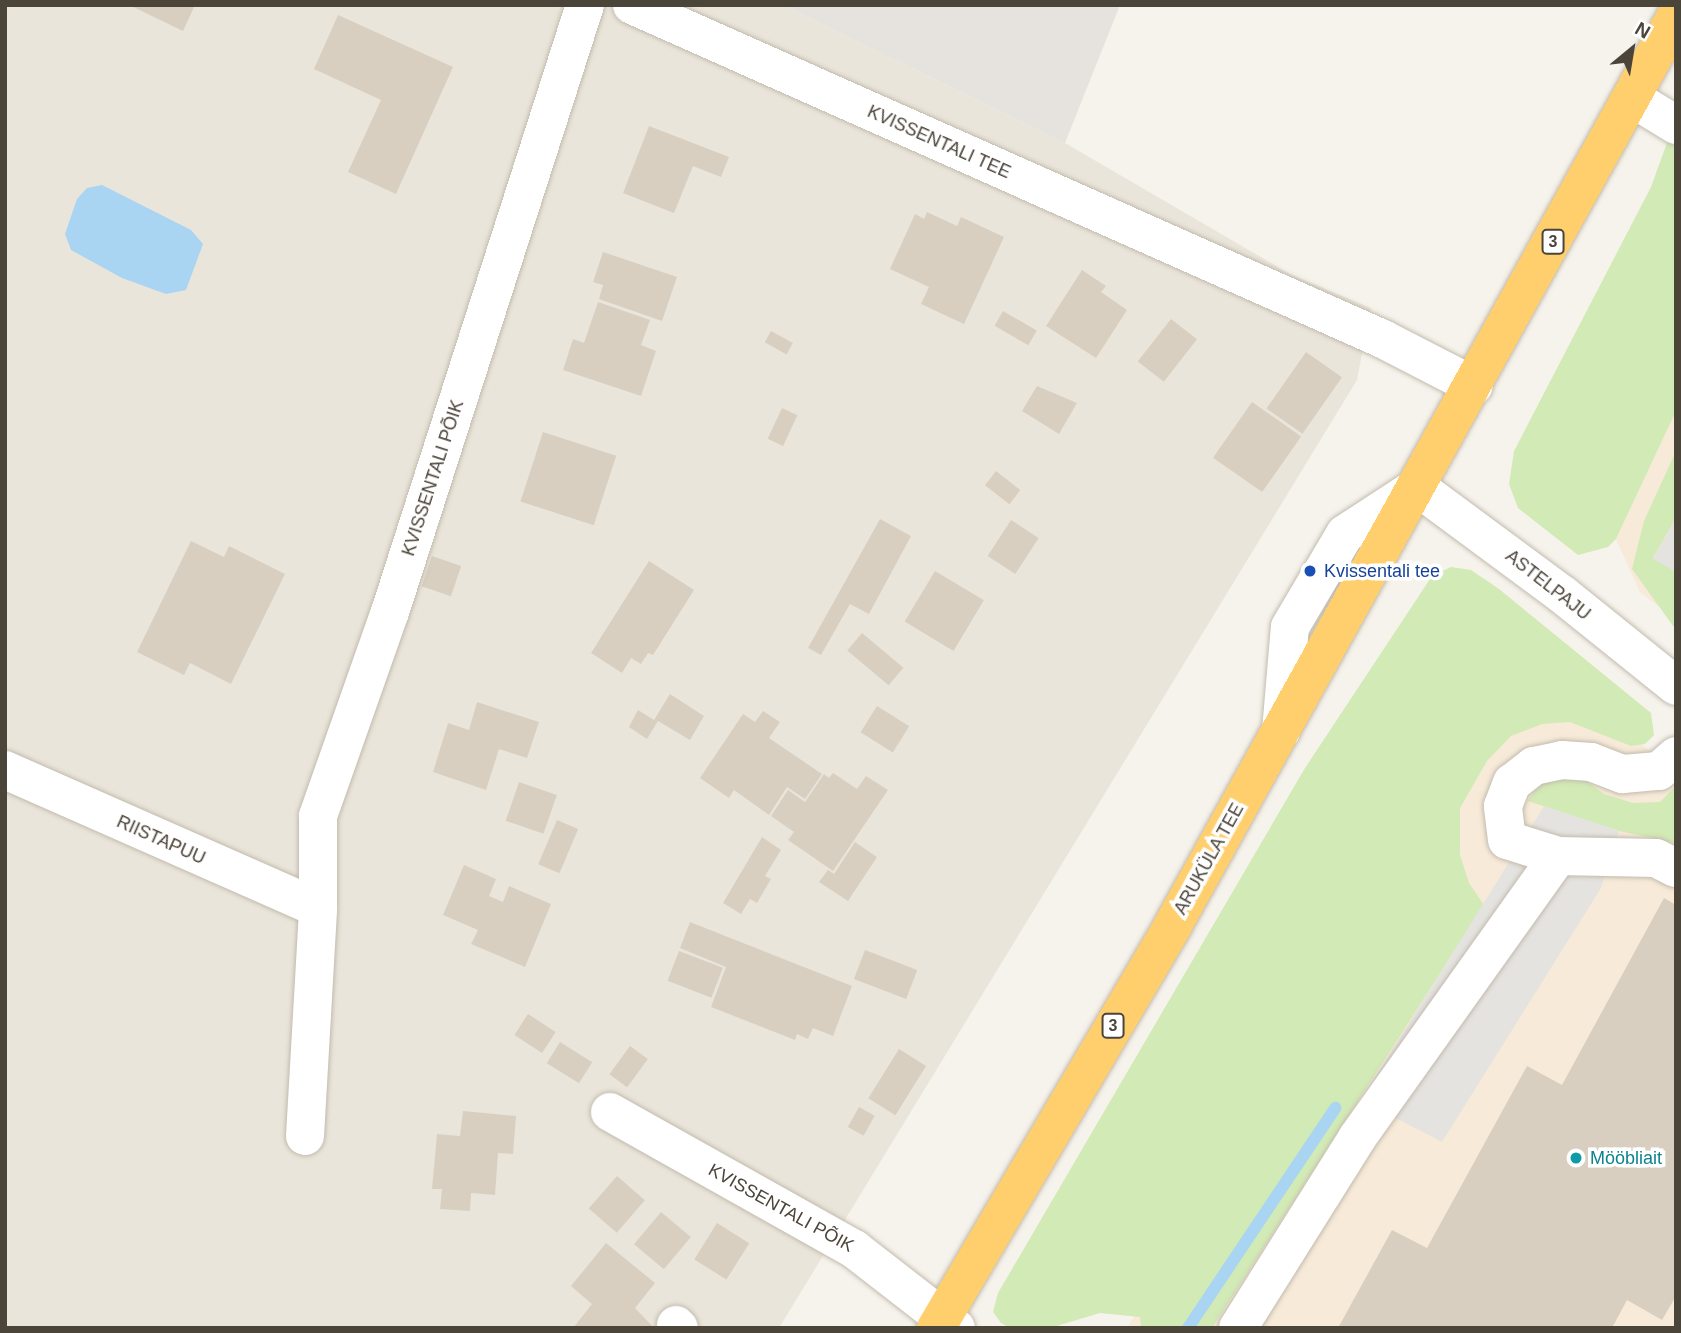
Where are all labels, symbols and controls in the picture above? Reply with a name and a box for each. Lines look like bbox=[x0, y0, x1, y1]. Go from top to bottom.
north arrow bbox=[1597, 14, 1667, 84]
text: N bbox=[1632, 18, 1654, 43]
street label: KVISSENTALI TEE bbox=[864, 101, 1014, 183]
road number: 3 bbox=[1541, 230, 1565, 254]
street label: KVISSENTALI PÕIK bbox=[398, 397, 468, 559]
street label: ASTELPAJU bbox=[1501, 545, 1595, 625]
place label: Kvissentali tee bbox=[1324, 560, 1440, 582]
marker: Kvissentali tee bbox=[1302, 563, 1318, 579]
street label: ARUKÜLA TEE bbox=[1169, 799, 1249, 919]
street label: RIISTAPUU bbox=[113, 811, 209, 869]
road number: 3 bbox=[1101, 1014, 1125, 1038]
place label: Mööbliait bbox=[1590, 1147, 1662, 1169]
marker: Mööbliait bbox=[1568, 1150, 1584, 1166]
street label: KVISSENTALI PÕIK bbox=[705, 1159, 857, 1257]

